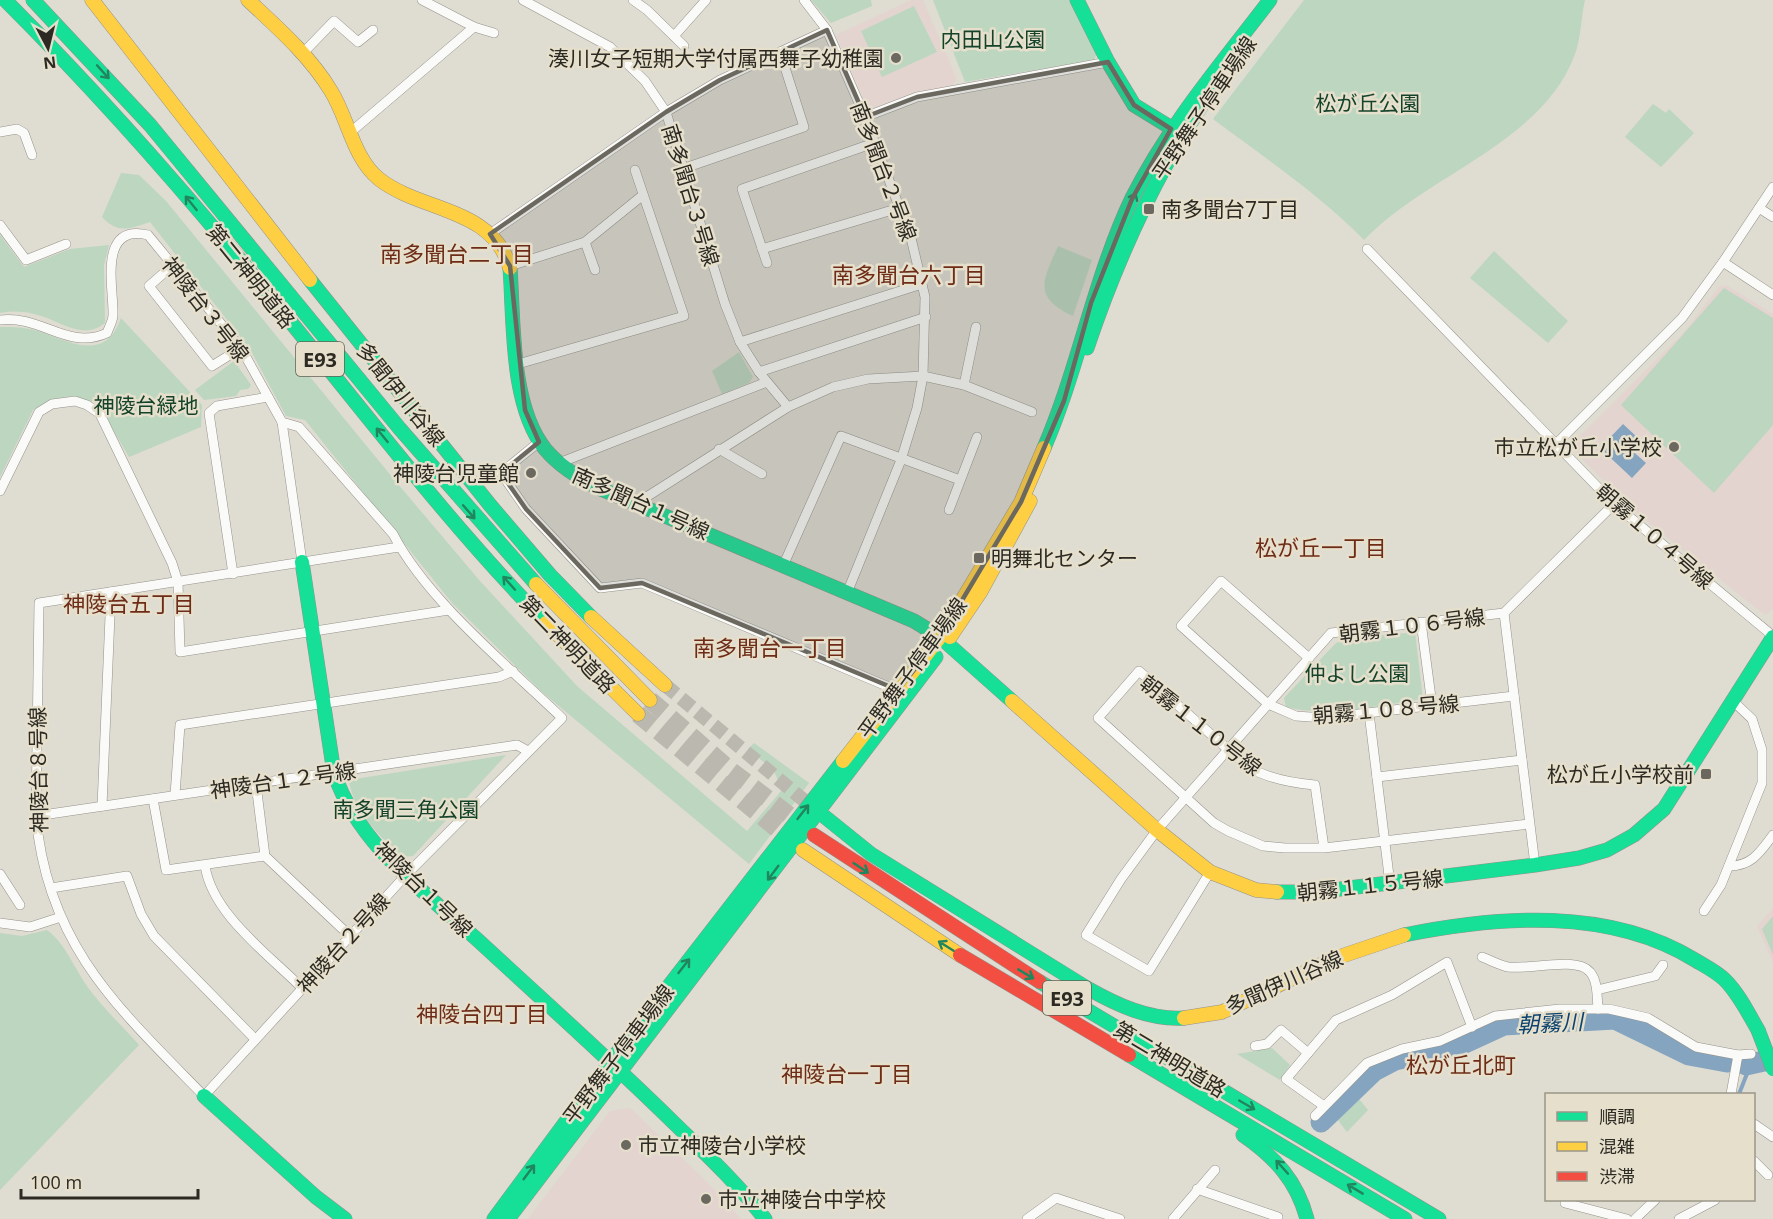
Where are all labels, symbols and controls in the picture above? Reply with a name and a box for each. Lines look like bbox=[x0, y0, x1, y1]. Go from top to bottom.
north arrow bbox=[18, 18, 78, 78]
park label: 内田山公園 bbox=[941, 25, 1046, 53]
street label: 平野舞子停車場線 bbox=[1145, 31, 1263, 185]
place label: 湊川女子短期大学付属西舞子幼稚園 bbox=[548, 44, 884, 72]
text: N bbox=[42, 51, 58, 75]
marker: 湊川女子短期大学付属西舞子幼稚園 bbox=[889, 51, 903, 65]
one-way arrow bbox=[96, 64, 110, 79]
park label: 松が丘公園 bbox=[1316, 89, 1421, 117]
street label: 南多聞台２号線 bbox=[845, 97, 923, 245]
street label: 南多聞台３号線 bbox=[656, 121, 726, 269]
one-way arrow bbox=[1126, 192, 1138, 210]
one-way arrow bbox=[185, 195, 198, 211]
place label: 南多聞台7丁目 bbox=[1161, 195, 1299, 223]
marker: 南多聞台7丁目 bbox=[1142, 202, 1156, 216]
street label: 第二神明道路 bbox=[200, 218, 302, 334]
district label: 南多聞台二丁目 bbox=[380, 238, 534, 268]
street label: 神陵台３号線 bbox=[156, 251, 256, 367]
district label: 南多聞台六丁目 bbox=[832, 259, 986, 289]
street label: 多聞伊川谷線 bbox=[350, 336, 452, 452]
road number: E93 bbox=[296, 342, 344, 376]
park label: 神陵台緑地 bbox=[94, 391, 199, 419]
one-way arrow bbox=[375, 427, 388, 443]
place label: 市立松が丘小学校 bbox=[1494, 433, 1662, 461]
marker: 市立松が丘小学校 bbox=[1667, 440, 1681, 454]
place label: 神陵台児童館 bbox=[393, 459, 519, 487]
street label: 南多聞台１号線 bbox=[568, 460, 714, 546]
marker: 神陵台児童館 bbox=[524, 466, 538, 480]
street label: 朝霧１０４号線 bbox=[1590, 477, 1720, 595]
one-way arrow bbox=[462, 504, 476, 519]
district label: 松が丘一丁目 bbox=[1255, 532, 1387, 562]
place label: 明舞北センター bbox=[991, 544, 1138, 572]
marker: 明舞北センター bbox=[972, 551, 986, 565]
one-way arrow bbox=[502, 576, 516, 591]
district label: 神陵台五丁目 bbox=[63, 588, 195, 618]
street label: 第二神明道路 bbox=[514, 589, 622, 699]
street label: 平野舞子停車場線 bbox=[851, 592, 973, 744]
street label: 朝霧１０６号線 bbox=[1337, 602, 1487, 648]
district label: 南多聞台一丁目 bbox=[693, 632, 847, 662]
park label: 仲よし公園 bbox=[1305, 659, 1410, 687]
street label: 朝霧１１０号線 bbox=[1134, 669, 1268, 781]
street label: 朝霧１０８号線 bbox=[1312, 689, 1460, 729]
street label: 神陵台８号線 bbox=[23, 707, 53, 833]
street label: 神陵台１２号線 bbox=[208, 756, 358, 804]
place label: 松が丘小学校前 bbox=[1547, 760, 1694, 788]
marker: 松が丘小学校前 bbox=[1699, 767, 1713, 781]
park label: 南多聞三角公園 bbox=[333, 795, 480, 823]
one-way arrow bbox=[797, 804, 810, 820]
street label: 神陵台１号線 bbox=[369, 835, 479, 943]
one-way arrow bbox=[853, 862, 869, 874]
street label: 朝霧１１５号線 bbox=[1295, 863, 1445, 907]
one-way arrow bbox=[766, 865, 779, 881]
street label: 神陵台２号線 bbox=[290, 887, 396, 999]
one-way arrow bbox=[937, 940, 954, 953]
street label: 多聞伊川谷線 bbox=[1221, 944, 1347, 1020]
one-way arrow bbox=[678, 959, 691, 975]
one-way arrow bbox=[1017, 968, 1034, 980]
street label: 平野舞子停車場線 bbox=[556, 978, 680, 1130]
road number: E93 bbox=[1043, 981, 1091, 1015]
district label: 神陵台四丁目 bbox=[416, 998, 548, 1028]
water label: 朝霧川 bbox=[1516, 1005, 1586, 1039]
street label: 第二神明道路 bbox=[1109, 1015, 1231, 1103]
district label: 松が丘北町 bbox=[1406, 1049, 1516, 1079]
district label: 神陵台一丁目 bbox=[781, 1058, 913, 1088]
legend bbox=[1545, 1093, 1755, 1201]
one-way arrow bbox=[1238, 1100, 1255, 1112]
text: 順調 bbox=[1599, 1104, 1635, 1128]
place label: 市立神陵台小学校 bbox=[638, 1131, 806, 1159]
text: 混雑 bbox=[1599, 1134, 1635, 1158]
marker: 市立神陵台小学校 bbox=[619, 1138, 633, 1152]
one-way arrow bbox=[1275, 1160, 1289, 1175]
scale bar bbox=[21, 1162, 198, 1200]
text: 渋滞 bbox=[1599, 1164, 1635, 1188]
one-way arrow bbox=[523, 1165, 535, 1181]
text: 100 m bbox=[30, 1170, 82, 1194]
one-way arrow bbox=[1347, 1183, 1364, 1195]
place label: 市立神陵台中学校 bbox=[718, 1185, 886, 1213]
marker: 市立神陵台中学校 bbox=[699, 1192, 713, 1206]

